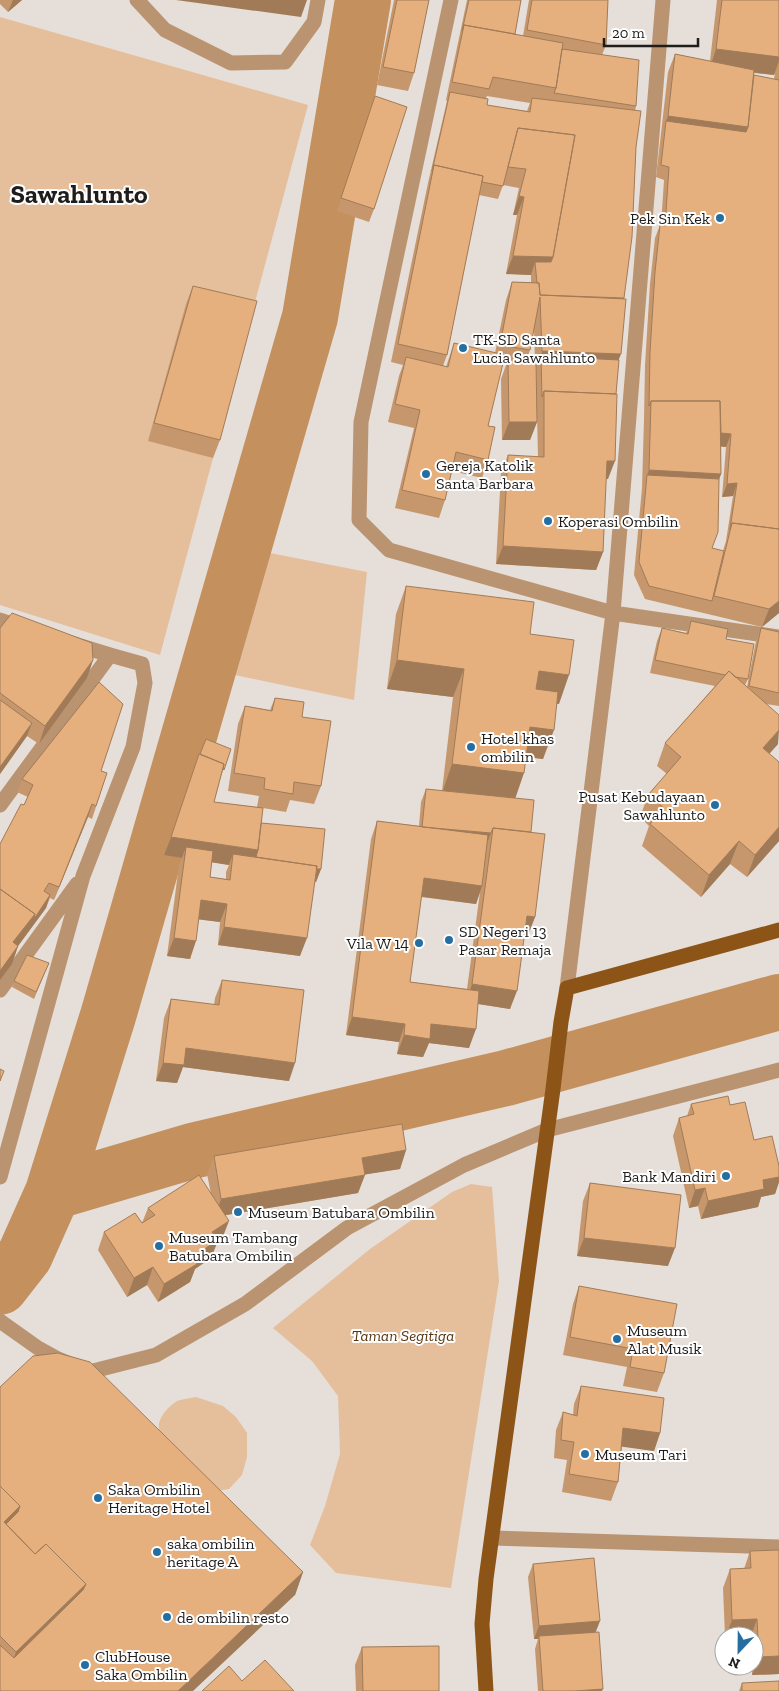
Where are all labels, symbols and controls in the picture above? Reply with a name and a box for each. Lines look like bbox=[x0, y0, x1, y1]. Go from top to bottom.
scale bar bbox=[604, 15, 698, 47]
text: 20 m bbox=[612, 24, 645, 42]
district label: Sawahlunto bbox=[10, 178, 148, 210]
place label: Pek Sin Kek bbox=[630, 209, 711, 228]
marker: Pek Sin Kek bbox=[714, 212, 726, 224]
place label: TK-SD Santa Lucia Sawahlunto bbox=[473, 330, 595, 367]
marker: TK-SD Santa Lucia Sawahlunto bbox=[457, 342, 469, 354]
place label: Gereja Katolik Santa Barbara bbox=[436, 456, 534, 493]
marker: Gereja Katolik Santa Barbara bbox=[420, 468, 432, 480]
place label: Koperasi Ombilin bbox=[558, 512, 679, 531]
marker: Koperasi Ombilin bbox=[542, 515, 554, 527]
place label: Hotel khas ombilin bbox=[481, 729, 554, 766]
marker: Hotel khas ombilin bbox=[465, 741, 477, 753]
place label: Pusat Kebudayaan Sawahlunto bbox=[579, 787, 706, 824]
marker: Pusat Kebudayaan Sawahlunto bbox=[709, 799, 721, 811]
place label: SD Negeri 13 Pasar Remaja bbox=[459, 922, 551, 959]
place label: Vila W 14 bbox=[346, 934, 409, 953]
marker: SD Negeri 13 Pasar Remaja bbox=[443, 934, 455, 946]
marker: Vila W 14 bbox=[413, 937, 425, 949]
place label: Bank Mandiri bbox=[622, 1167, 717, 1186]
marker: Bank Mandiri bbox=[720, 1170, 732, 1182]
place label: Museum Batubara Ombilin bbox=[248, 1203, 436, 1222]
marker: Museum Batubara Ombilin bbox=[232, 1206, 244, 1218]
place label: Museum Tambang Batubara Ombilin bbox=[169, 1228, 298, 1265]
marker: Museum Tambang Batubara Ombilin bbox=[153, 1240, 165, 1252]
place label: Museum Alat Musik bbox=[627, 1321, 702, 1358]
park label: Taman Segitiga bbox=[352, 1326, 454, 1345]
marker: Museum Alat Musik bbox=[611, 1333, 623, 1345]
place label: Museum Tari bbox=[595, 1445, 687, 1464]
marker: Museum Tari bbox=[579, 1448, 591, 1460]
place label: Saka Ombilin Heritage Hotel bbox=[108, 1480, 210, 1517]
marker: Saka Ombilin Heritage Hotel bbox=[92, 1492, 104, 1504]
place label: saka ombilin heritage A bbox=[167, 1534, 255, 1571]
marker: saka ombilin heritage A bbox=[151, 1546, 163, 1558]
place label: de ombilin resto bbox=[177, 1608, 289, 1627]
marker: de ombilin resto bbox=[161, 1611, 173, 1623]
north arrow bbox=[714, 1626, 764, 1676]
place label: ClubHouse Saka Ombilin bbox=[95, 1647, 188, 1684]
text: N bbox=[726, 1653, 742, 1672]
marker: ClubHouse Saka Ombilin bbox=[79, 1659, 91, 1671]

